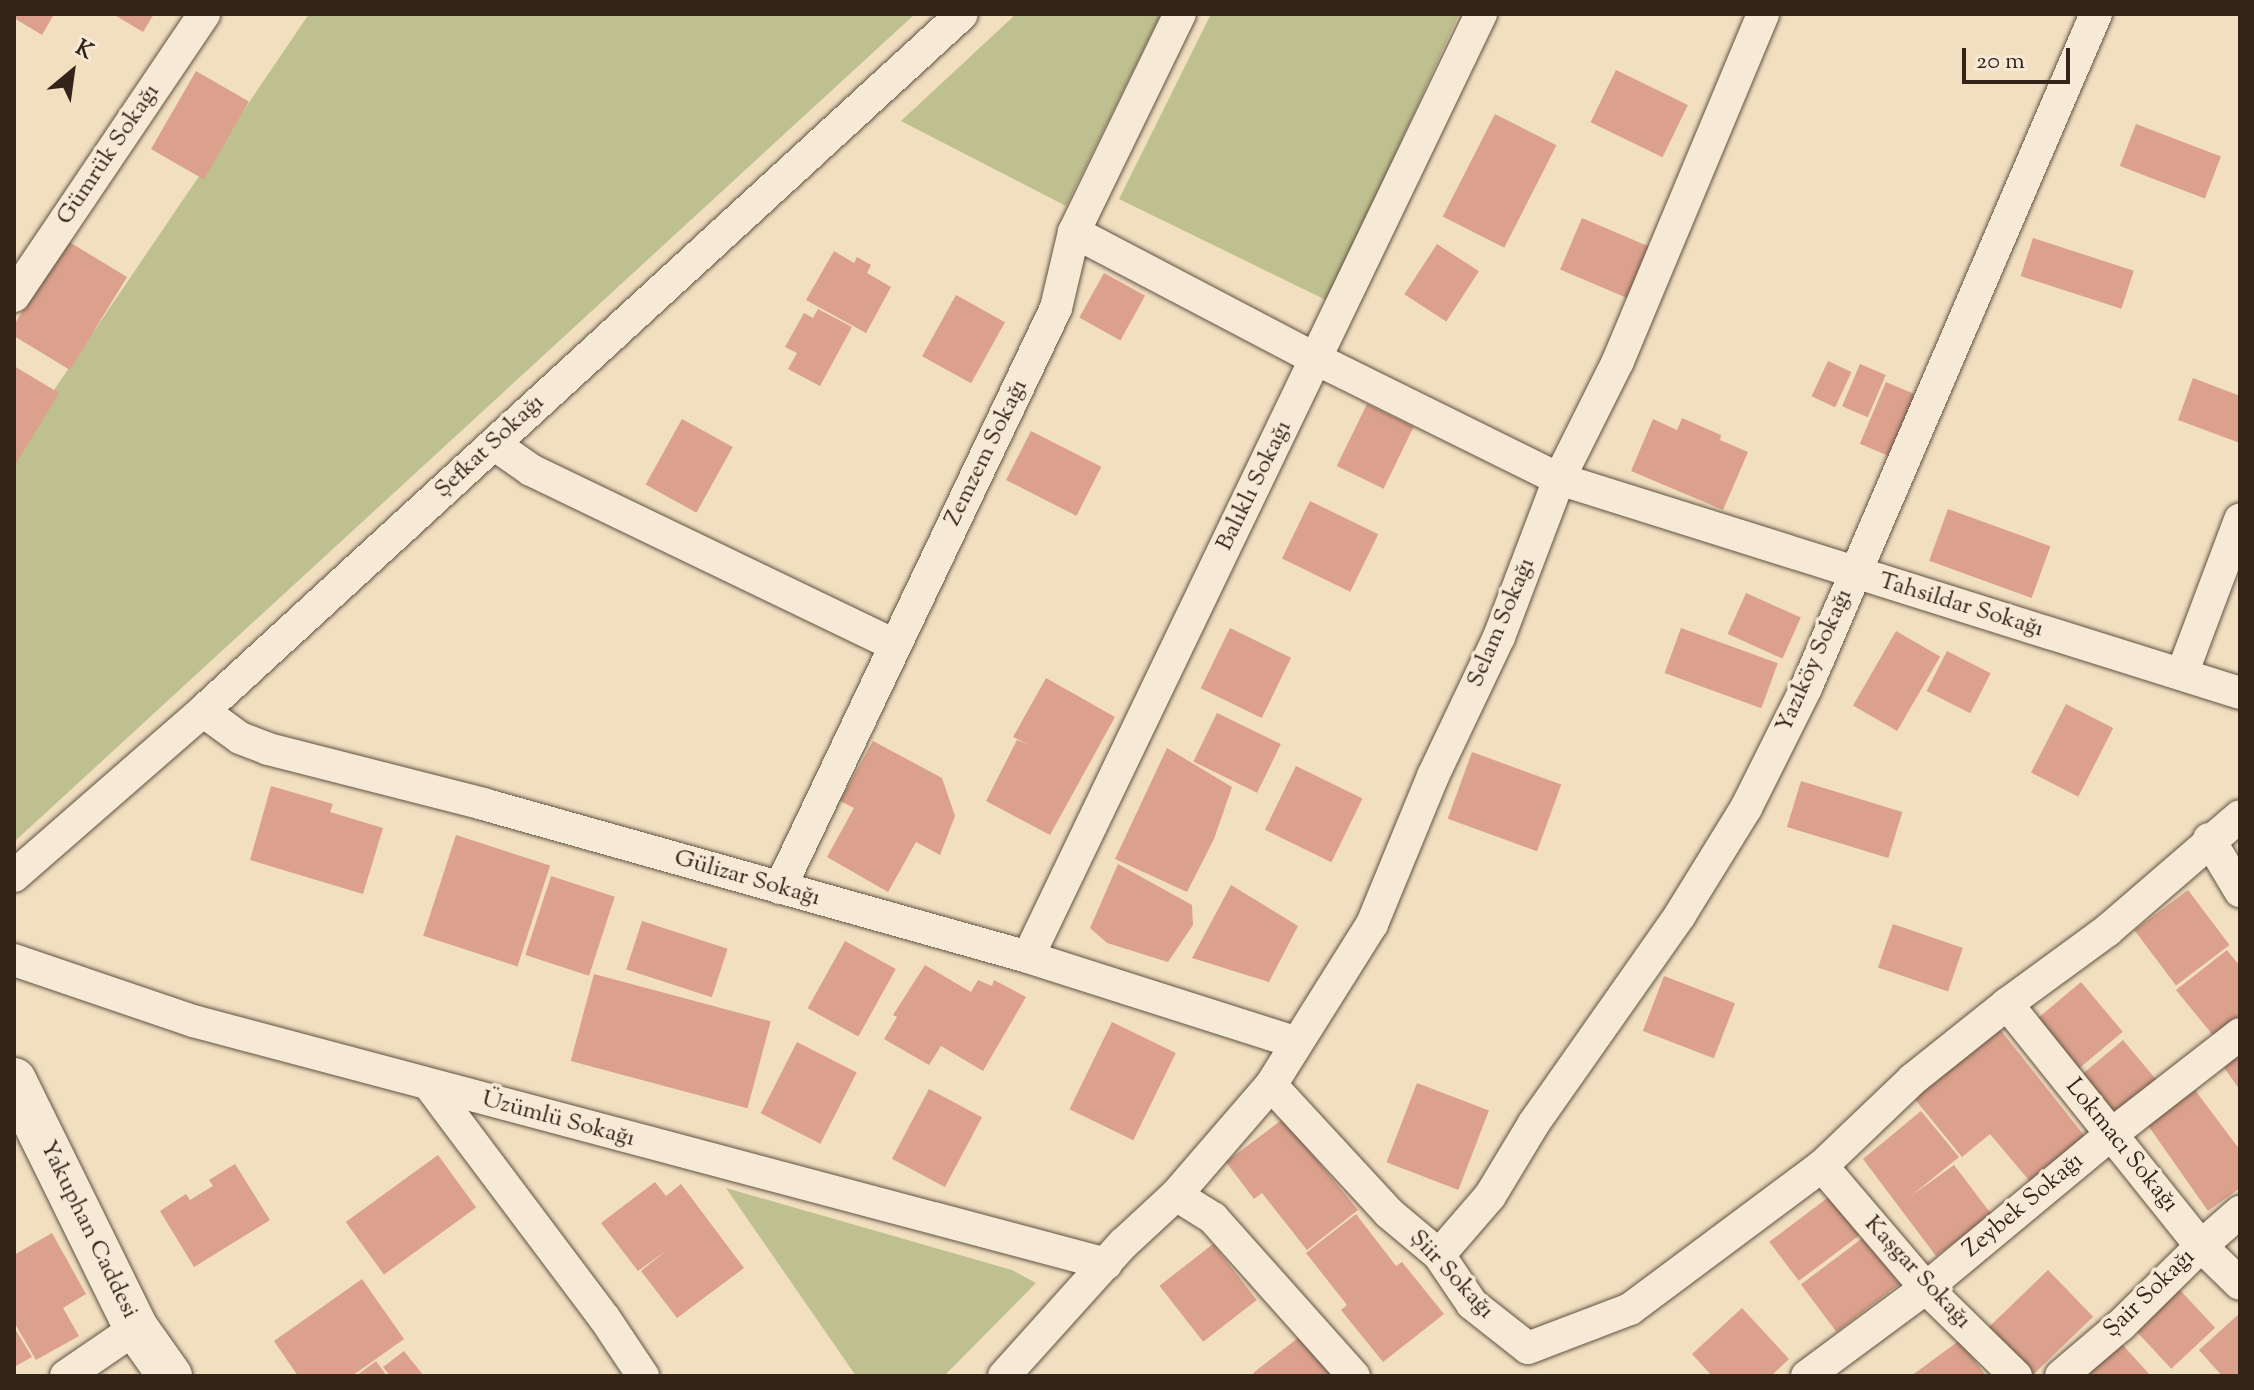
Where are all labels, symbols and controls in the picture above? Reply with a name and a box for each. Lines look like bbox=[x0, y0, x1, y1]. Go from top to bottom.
north arrow bbox=[32, 32, 112, 112]
scale bar bbox=[1966, 32, 2074, 82]
text: K bbox=[69, 33, 98, 69]
text: 20 m bbox=[1976, 45, 2025, 79]
street label: Gümrük Sokağı bbox=[51, 79, 167, 231]
street label: Zemzem Sokağı bbox=[939, 375, 1035, 531]
street label: Şefkat Sokağı bbox=[429, 389, 551, 505]
street label: Balıklı Sokağı bbox=[1211, 416, 1299, 556]
street label: Selam Sokağı bbox=[1462, 554, 1542, 692]
street label: Tahsildar Sokağı bbox=[1875, 567, 2047, 645]
street label: Yazıköy Sokağı bbox=[1770, 585, 1860, 737]
street label: Gülizar Sokağı bbox=[671, 844, 823, 914]
street label: Lokmacı Sokağı bbox=[2058, 1073, 2184, 1219]
street label: Üzümlü Sokağı bbox=[478, 1086, 638, 1154]
street label: Yakuphan Caddesi bbox=[32, 1136, 144, 1324]
street label: Zeybek Sokağı bbox=[1958, 1147, 2090, 1265]
street label: Kaşgar Sokağı bbox=[1857, 1210, 1977, 1336]
street label: Şiir Sokağı bbox=[1402, 1224, 1500, 1326]
street label: Şair Sokağı bbox=[2098, 1243, 2202, 1345]

